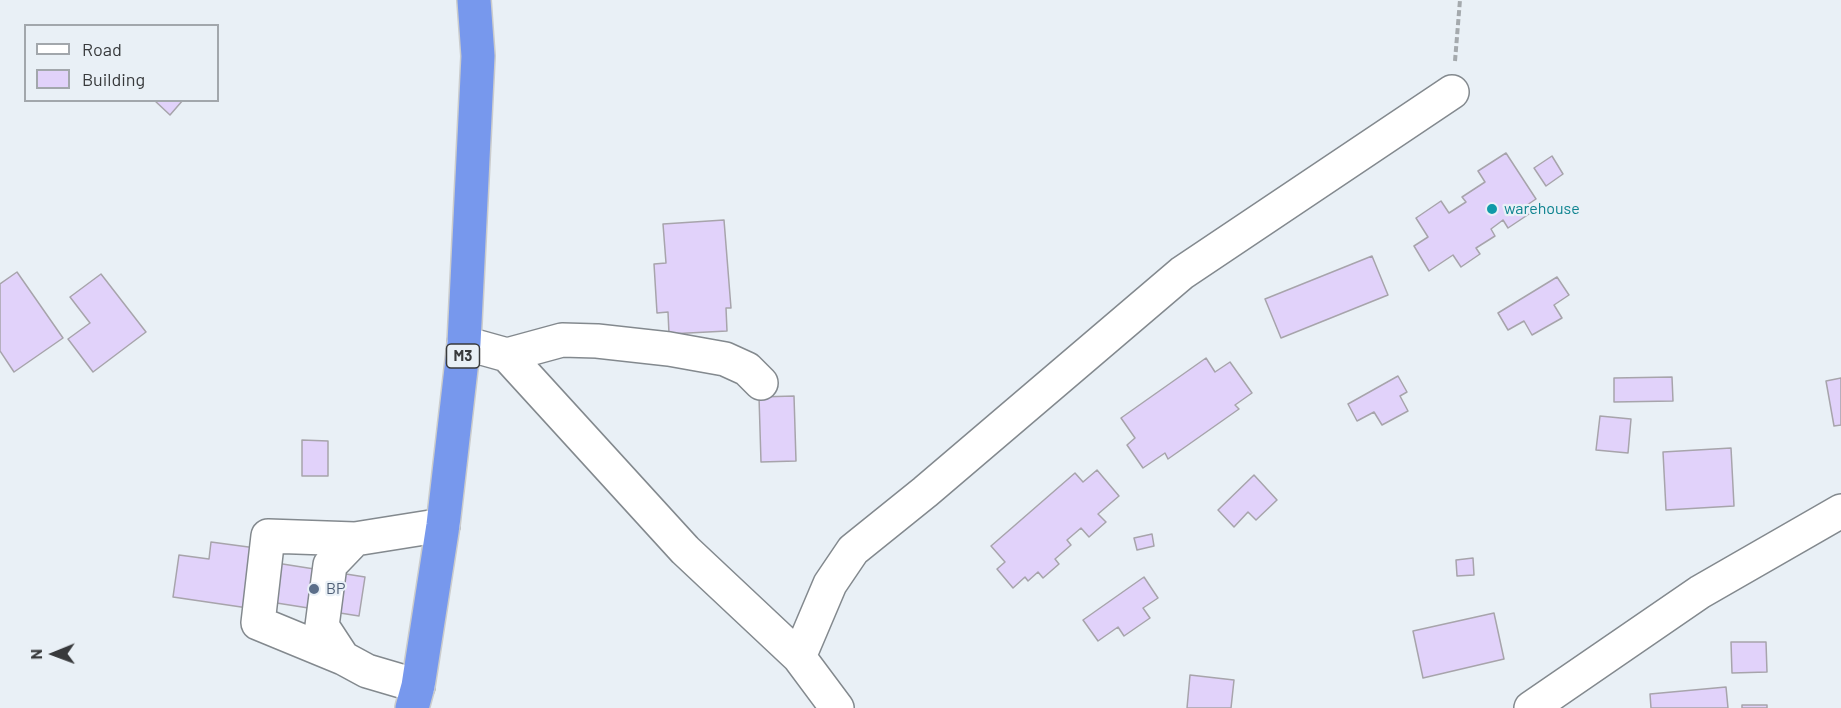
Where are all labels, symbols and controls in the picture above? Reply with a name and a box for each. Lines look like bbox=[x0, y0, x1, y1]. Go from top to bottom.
legend bbox=[24, 24, 219, 102]
text: Road bbox=[82, 38, 122, 60]
text: Building bbox=[82, 68, 145, 90]
place label: warehouse bbox=[1504, 199, 1580, 219]
marker: warehouse bbox=[1485, 202, 1499, 216]
road number: M3 bbox=[446, 344, 480, 368]
place label: BP bbox=[326, 579, 346, 599]
marker: BP bbox=[307, 582, 321, 596]
north arrow bbox=[24, 624, 84, 684]
text: N bbox=[26, 649, 45, 660]

